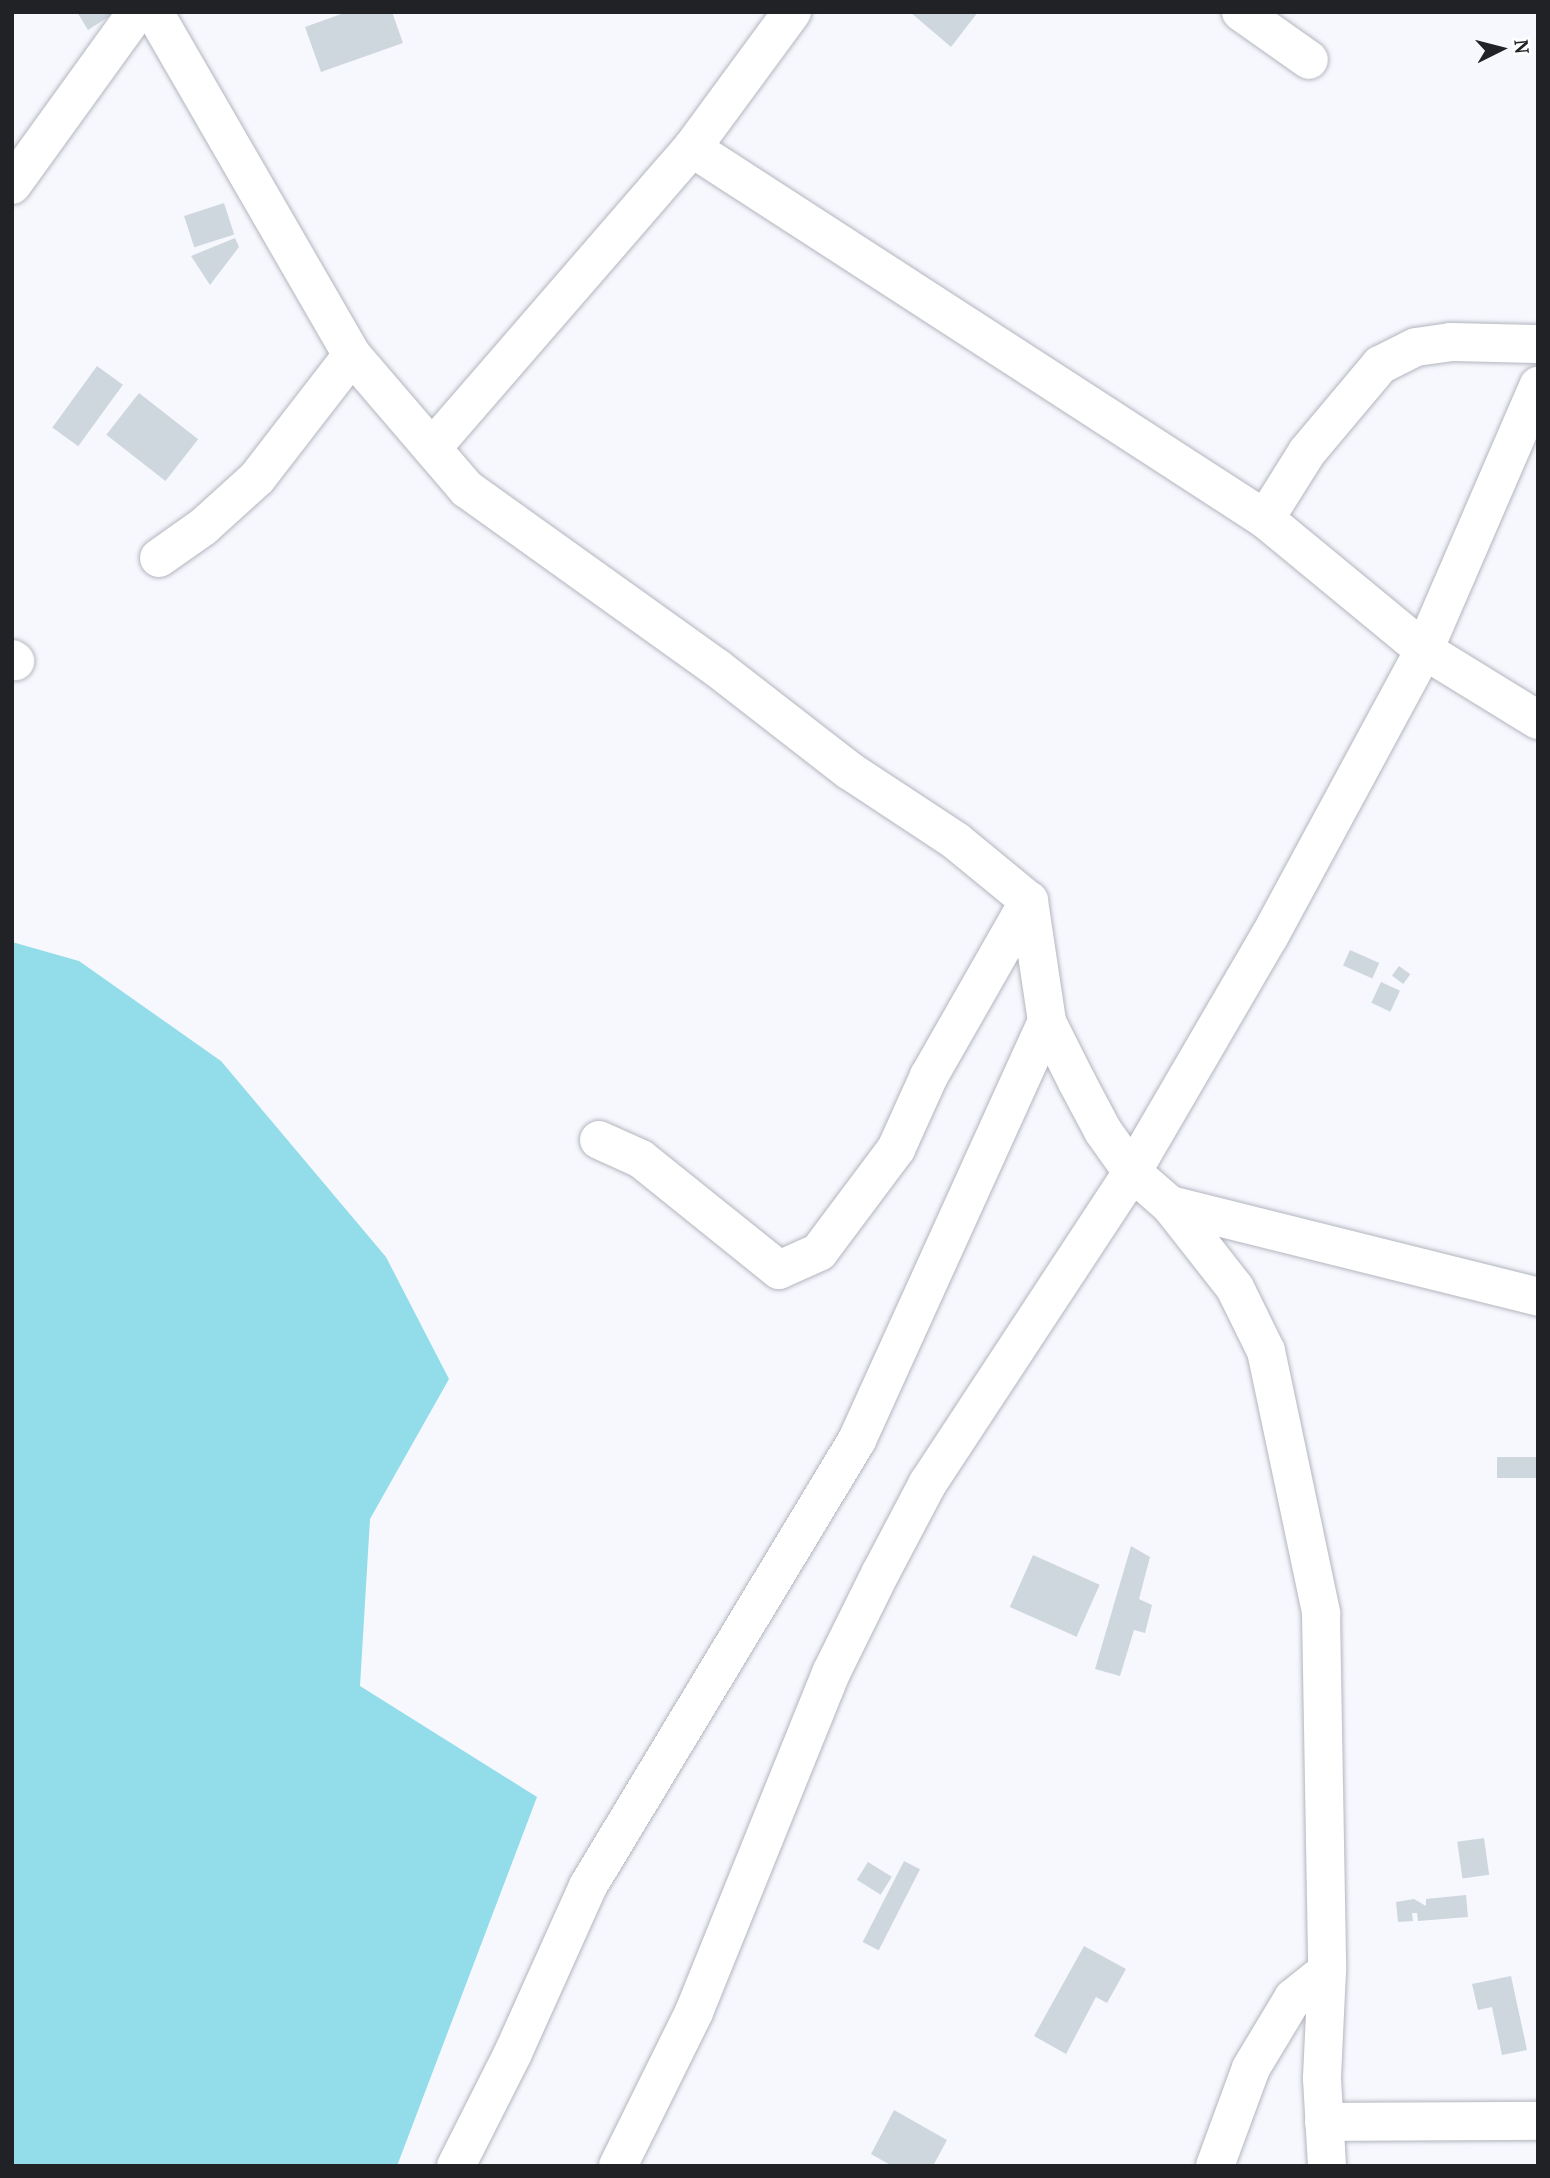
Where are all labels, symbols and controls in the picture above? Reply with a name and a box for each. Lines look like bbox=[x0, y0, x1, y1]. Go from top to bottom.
north arrow bbox=[1466, 14, 1536, 84]
text: N bbox=[1509, 38, 1536, 55]

